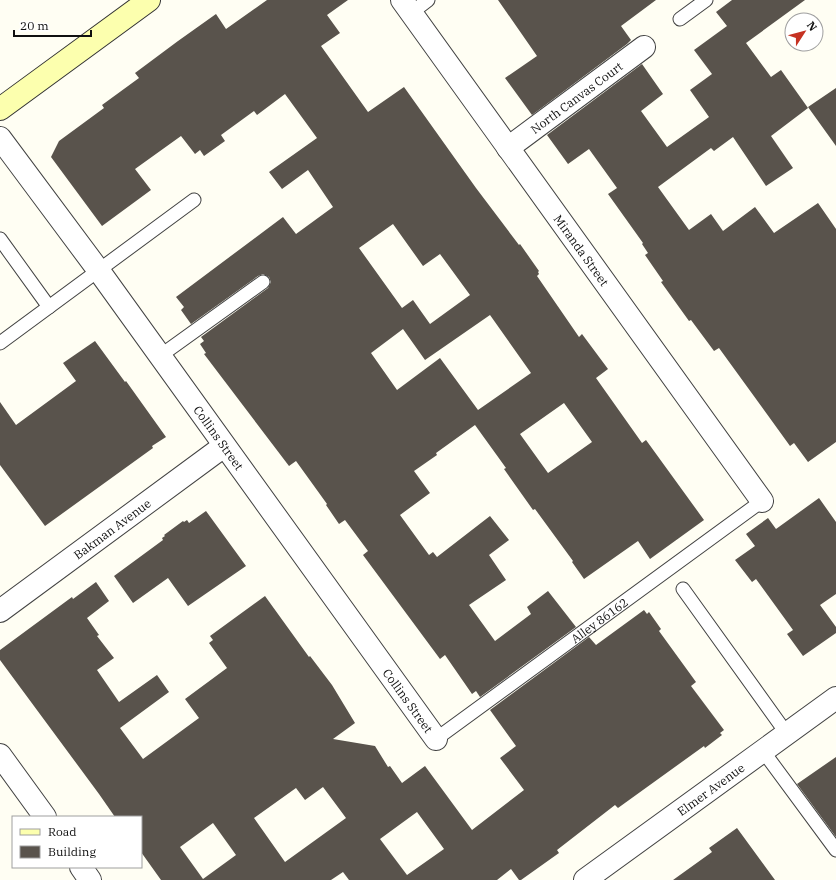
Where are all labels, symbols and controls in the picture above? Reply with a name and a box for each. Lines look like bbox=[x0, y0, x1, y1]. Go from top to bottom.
scale bar bbox=[14, 12, 91, 38]
north arrow bbox=[784, 12, 824, 52]
text: 20 m bbox=[20, 18, 49, 33]
text: N bbox=[804, 18, 820, 34]
street label: North Canvas Court bbox=[527, 58, 625, 136]
street label: Miranda Street bbox=[551, 212, 612, 289]
street label: Collins Street bbox=[191, 402, 247, 473]
street label: Bakman Avenue bbox=[70, 495, 154, 562]
street label: Alley 86162 bbox=[568, 594, 631, 646]
street label: Collins Street bbox=[380, 665, 436, 735]
street label: Elmer Avenue bbox=[674, 760, 747, 818]
legend bbox=[12, 816, 142, 868]
text: Road bbox=[48, 824, 77, 839]
text: Building bbox=[48, 844, 96, 859]

